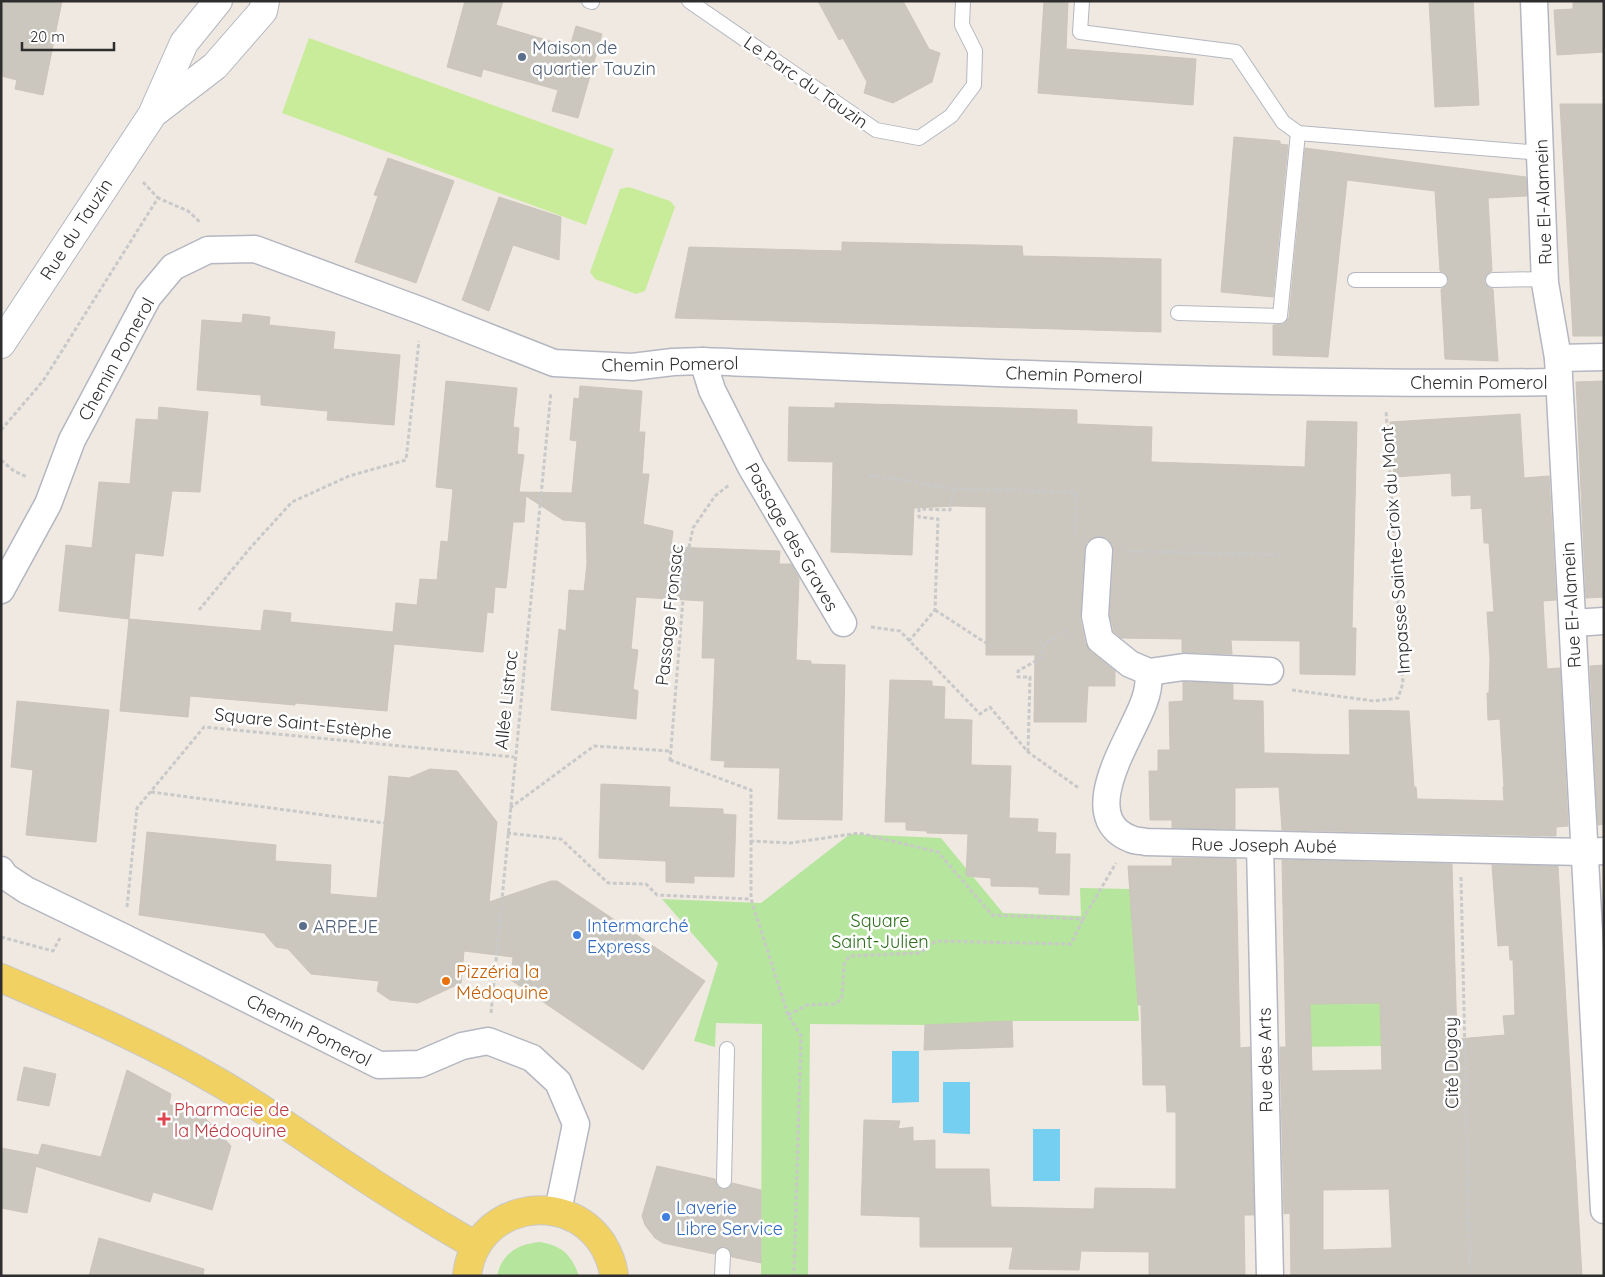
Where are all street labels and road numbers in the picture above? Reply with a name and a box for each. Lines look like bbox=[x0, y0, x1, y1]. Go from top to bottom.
street label: Le Parc du Tauzin bbox=[740, 31, 872, 133]
street label: Rue El-Alamein bbox=[1529, 139, 1557, 265]
street label: Rue du Tauzin bbox=[35, 174, 117, 284]
street label: Chemin Pomerol bbox=[73, 293, 159, 425]
street label: Chemin Pomerol bbox=[601, 351, 739, 377]
street label: Chemin Pomerol bbox=[1005, 361, 1143, 389]
street label: Chemin Pomerol bbox=[1410, 371, 1548, 394]
street label: Impasse Sainte-Croix du Mont bbox=[1375, 425, 1415, 675]
street label: Passage des Graves bbox=[740, 459, 844, 615]
street label: Rue El-Alamein bbox=[1556, 541, 1586, 669]
street label: Passage Fronsac bbox=[650, 543, 688, 687]
street label: Allée Listrac bbox=[489, 649, 523, 751]
street label: Square Saint-Estèphe bbox=[213, 702, 393, 744]
street label: Rue Joseph Aubé bbox=[1191, 832, 1337, 858]
street label: Chemin Pomerol bbox=[243, 989, 375, 1071]
street label: Rue des Arts bbox=[1253, 1007, 1277, 1113]
street label: Cité Dugay bbox=[1439, 1017, 1463, 1109]

